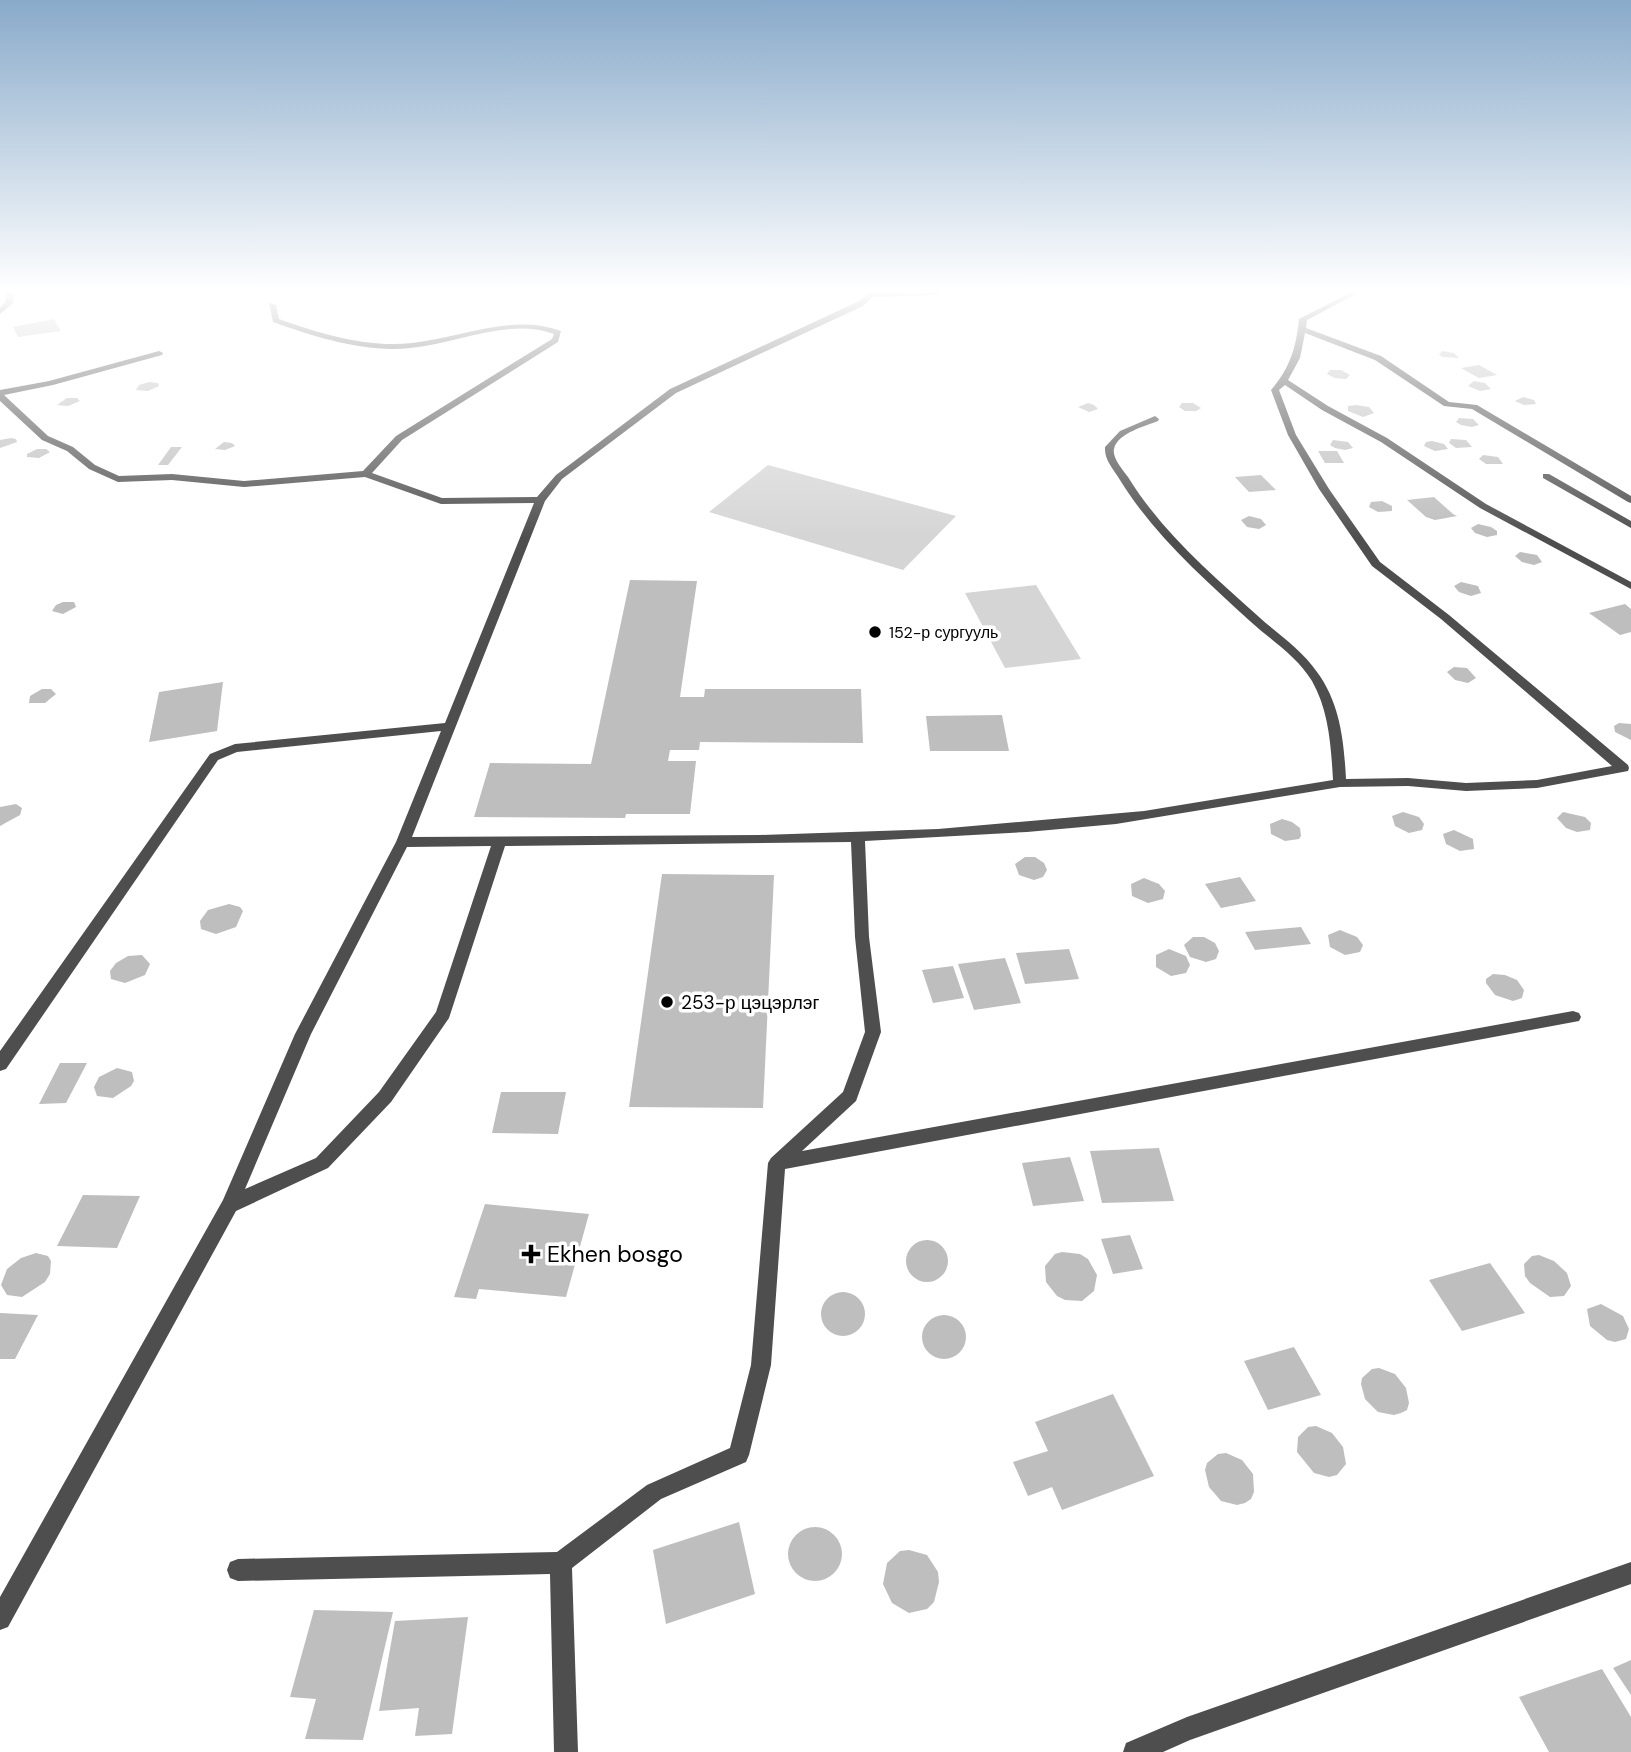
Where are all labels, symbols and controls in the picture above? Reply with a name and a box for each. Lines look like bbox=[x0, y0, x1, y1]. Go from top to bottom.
place label: 152-р сургууль bbox=[889, 622, 998, 643]
marker: 152-р сургууль bbox=[867, 624, 883, 640]
place label: 253-р цэцэрлэг bbox=[681, 990, 820, 1015]
marker: 253-р цэцэрлэг bbox=[659, 994, 675, 1010]
place label: Ekhen bosgo bbox=[547, 1239, 683, 1269]
marker: Ekhen bosgo bbox=[521, 1244, 541, 1264]

